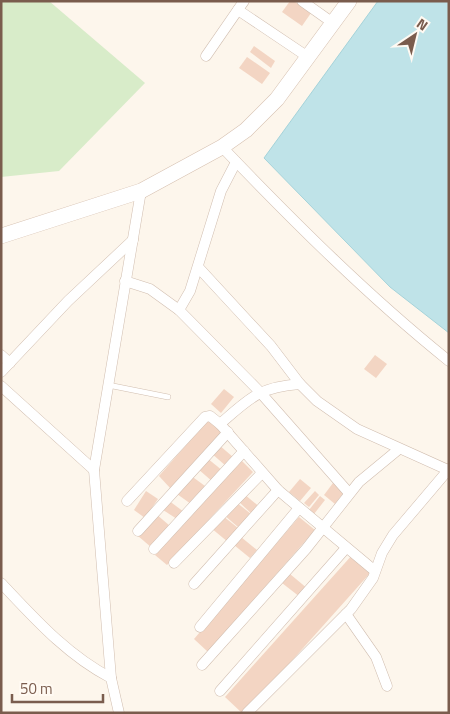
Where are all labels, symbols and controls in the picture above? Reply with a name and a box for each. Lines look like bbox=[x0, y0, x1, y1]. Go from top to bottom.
north arrow bbox=[390, 10, 440, 60]
text: N bbox=[413, 13, 433, 35]
scale bar bbox=[12, 672, 104, 704]
text: 50 m bbox=[20, 677, 53, 700]

